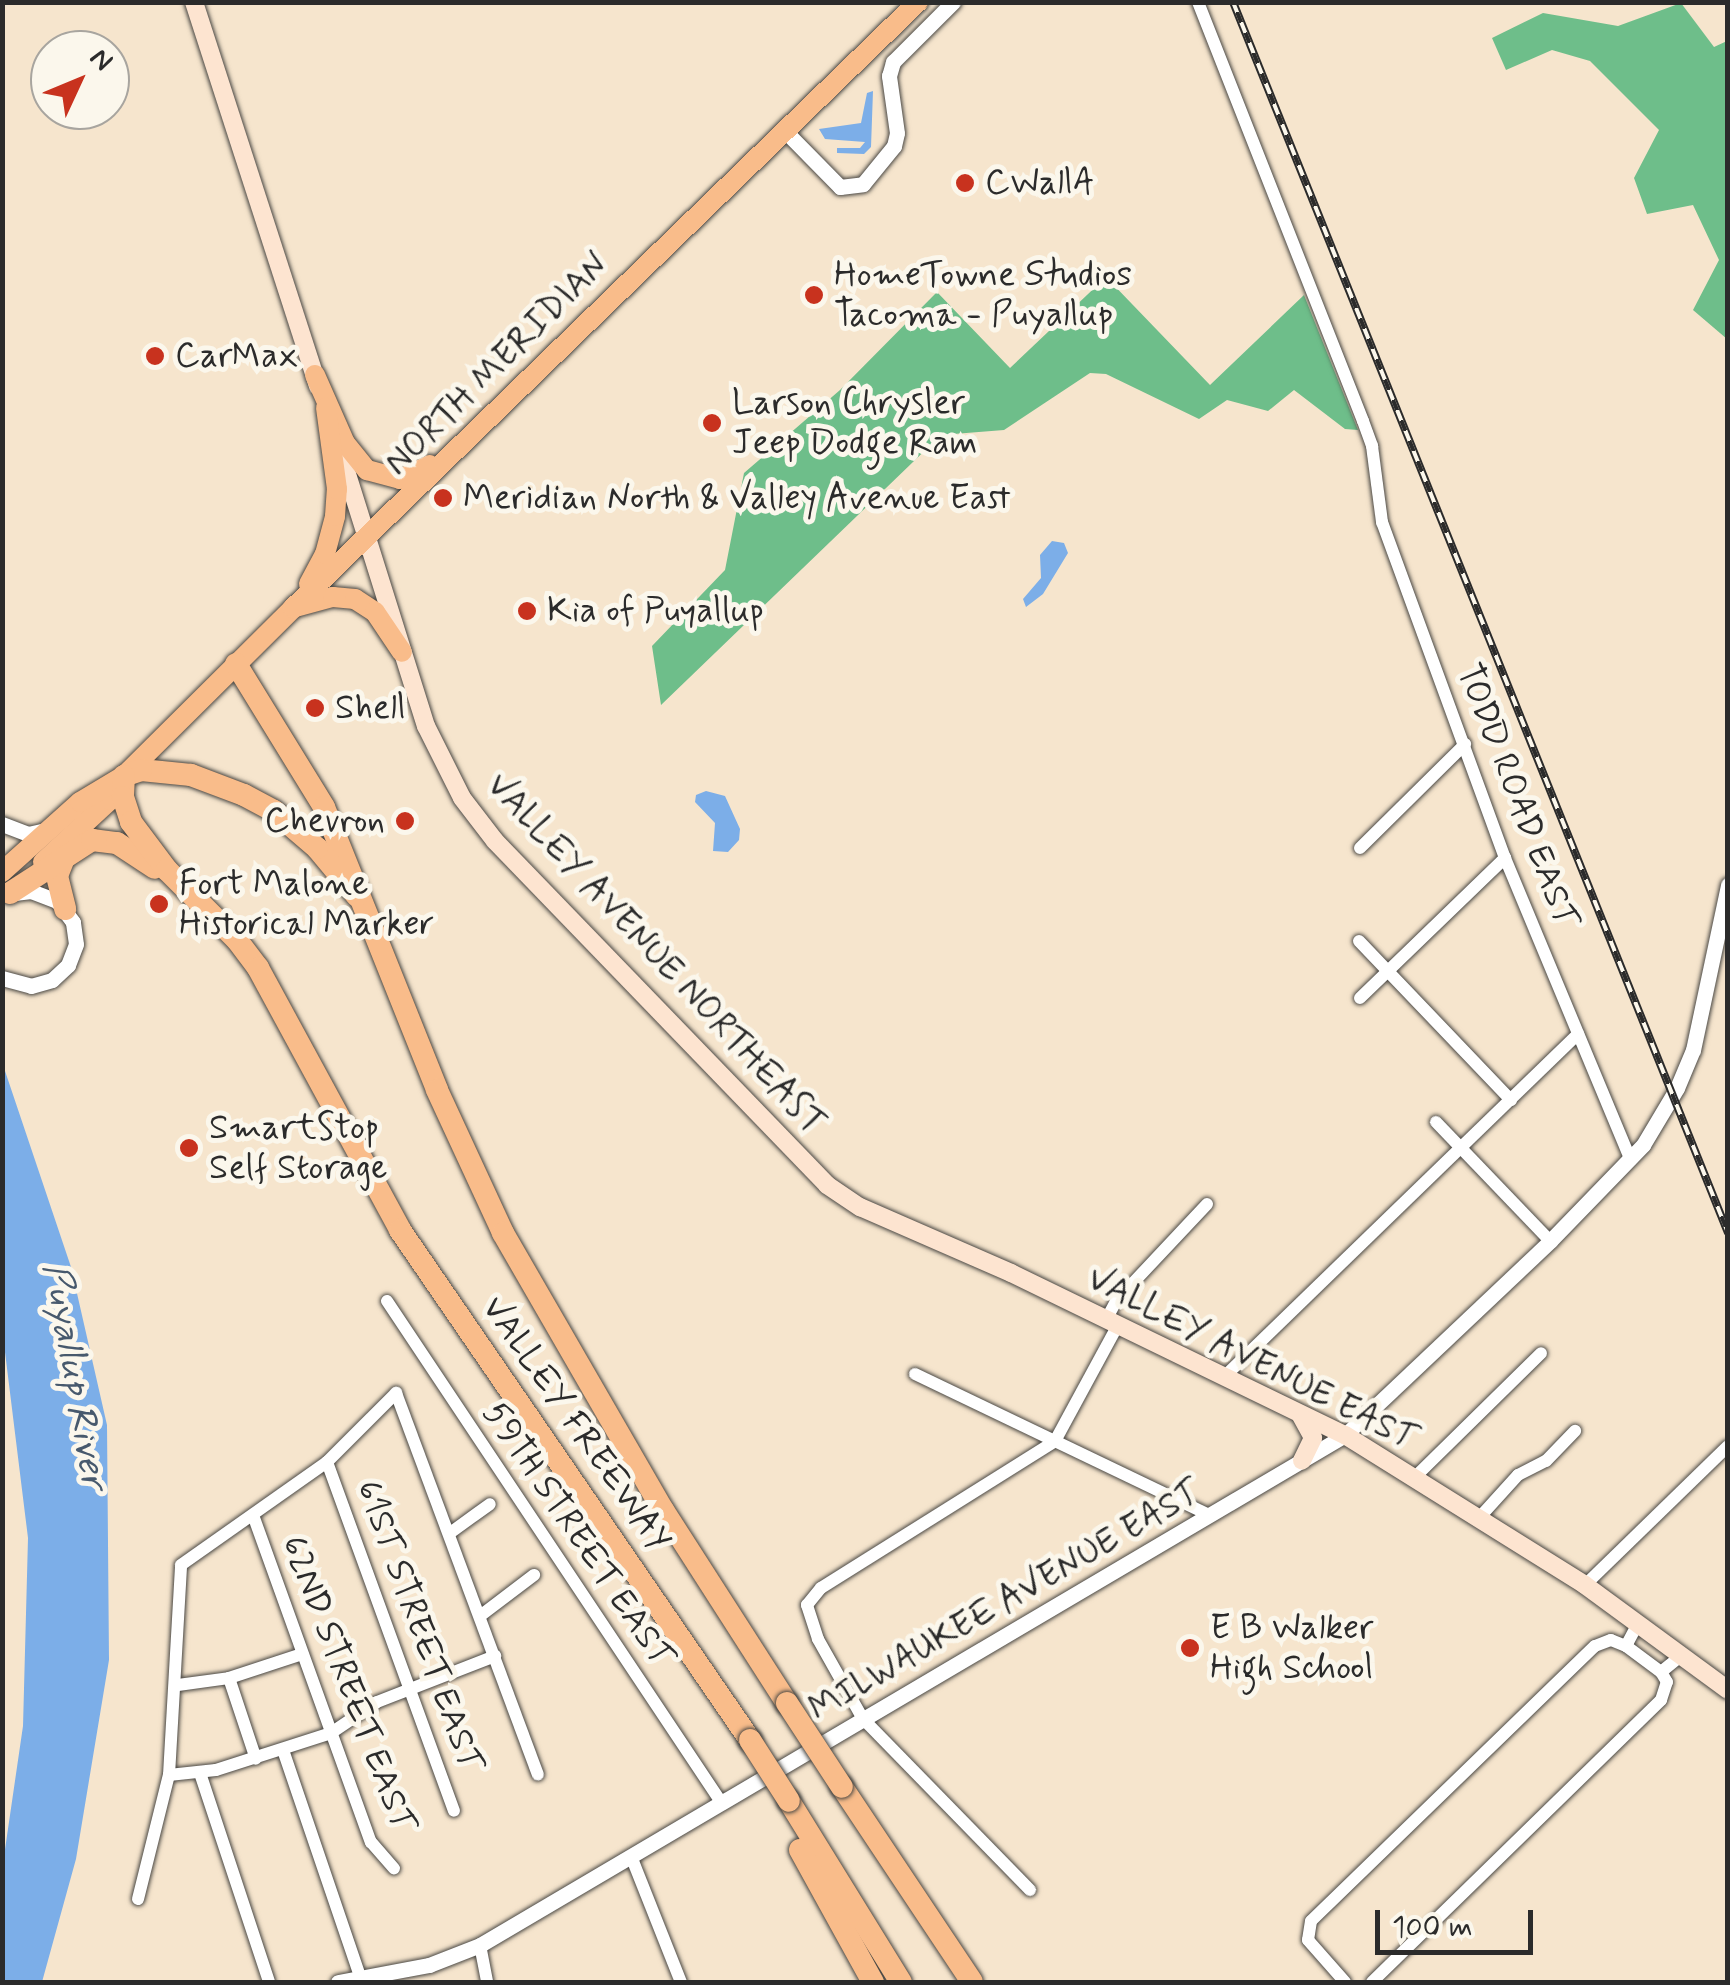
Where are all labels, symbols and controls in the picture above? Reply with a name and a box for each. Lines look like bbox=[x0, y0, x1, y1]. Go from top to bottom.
north arrow bbox=[30, 30, 130, 130]
text: N bbox=[81, 41, 120, 80]
place label: CWallA bbox=[985, 162, 1095, 204]
marker: CWallA bbox=[954, 172, 976, 194]
street label: NORTH MERIDIAN bbox=[378, 245, 616, 483]
place label: HomeTowne Studios Tacoma - Puyallup bbox=[834, 254, 1132, 336]
marker: HomeTowne Studios Tacoma - Puyallup bbox=[803, 284, 825, 306]
place label: CarMax bbox=[175, 335, 298, 377]
marker: CarMax bbox=[144, 345, 166, 367]
place label: Larson Chrysler Jeep Dodge Ram bbox=[732, 382, 982, 464]
marker: Larson Chrysler Jeep Dodge Ram bbox=[701, 412, 723, 434]
place label: Meridian North & Valley Avenue East bbox=[463, 477, 1005, 519]
marker: Meridian North & Valley Avenue East bbox=[432, 487, 454, 509]
place label: Kia of Puyallup bbox=[547, 590, 768, 632]
marker: Kia of Puyallup bbox=[516, 600, 538, 622]
street label: TODD ROAD EAST bbox=[1447, 658, 1587, 934]
place label: Shell bbox=[335, 687, 406, 729]
marker: Shell bbox=[304, 697, 326, 719]
street label: VALLEY AVENUE NORTHEAST bbox=[475, 762, 837, 1146]
place label: Chevron bbox=[264, 800, 385, 842]
marker: Chevron bbox=[394, 810, 416, 832]
place label: Fort Malone Historical Marker bbox=[179, 863, 434, 945]
marker: Fort Malone Historical Marker bbox=[148, 893, 170, 915]
place label: SmartStop Self Storage bbox=[209, 1107, 388, 1189]
marker: SmartStop Self Storage bbox=[178, 1137, 200, 1159]
street label: VALLEY AVENUE EAST bbox=[1077, 1256, 1427, 1462]
water label: Puyallup River bbox=[32, 1260, 116, 1492]
street label: VALLEY FREEWAY bbox=[474, 1290, 678, 1558]
street label: 59TH STREET EAST bbox=[473, 1393, 683, 1677]
street label: MILWAUKEE AVENUE EAST bbox=[800, 1471, 1210, 1731]
street label: 61ST STREET EAST bbox=[346, 1473, 492, 1779]
street label: 62ND STREET EAST bbox=[271, 1528, 425, 1840]
place label: E B Walker High School bbox=[1210, 1607, 1378, 1689]
marker: E B Walker High School bbox=[1179, 1637, 1201, 1659]
scale bar bbox=[1380, 1890, 1538, 1952]
text: 100 m bbox=[1392, 1908, 1473, 1947]

